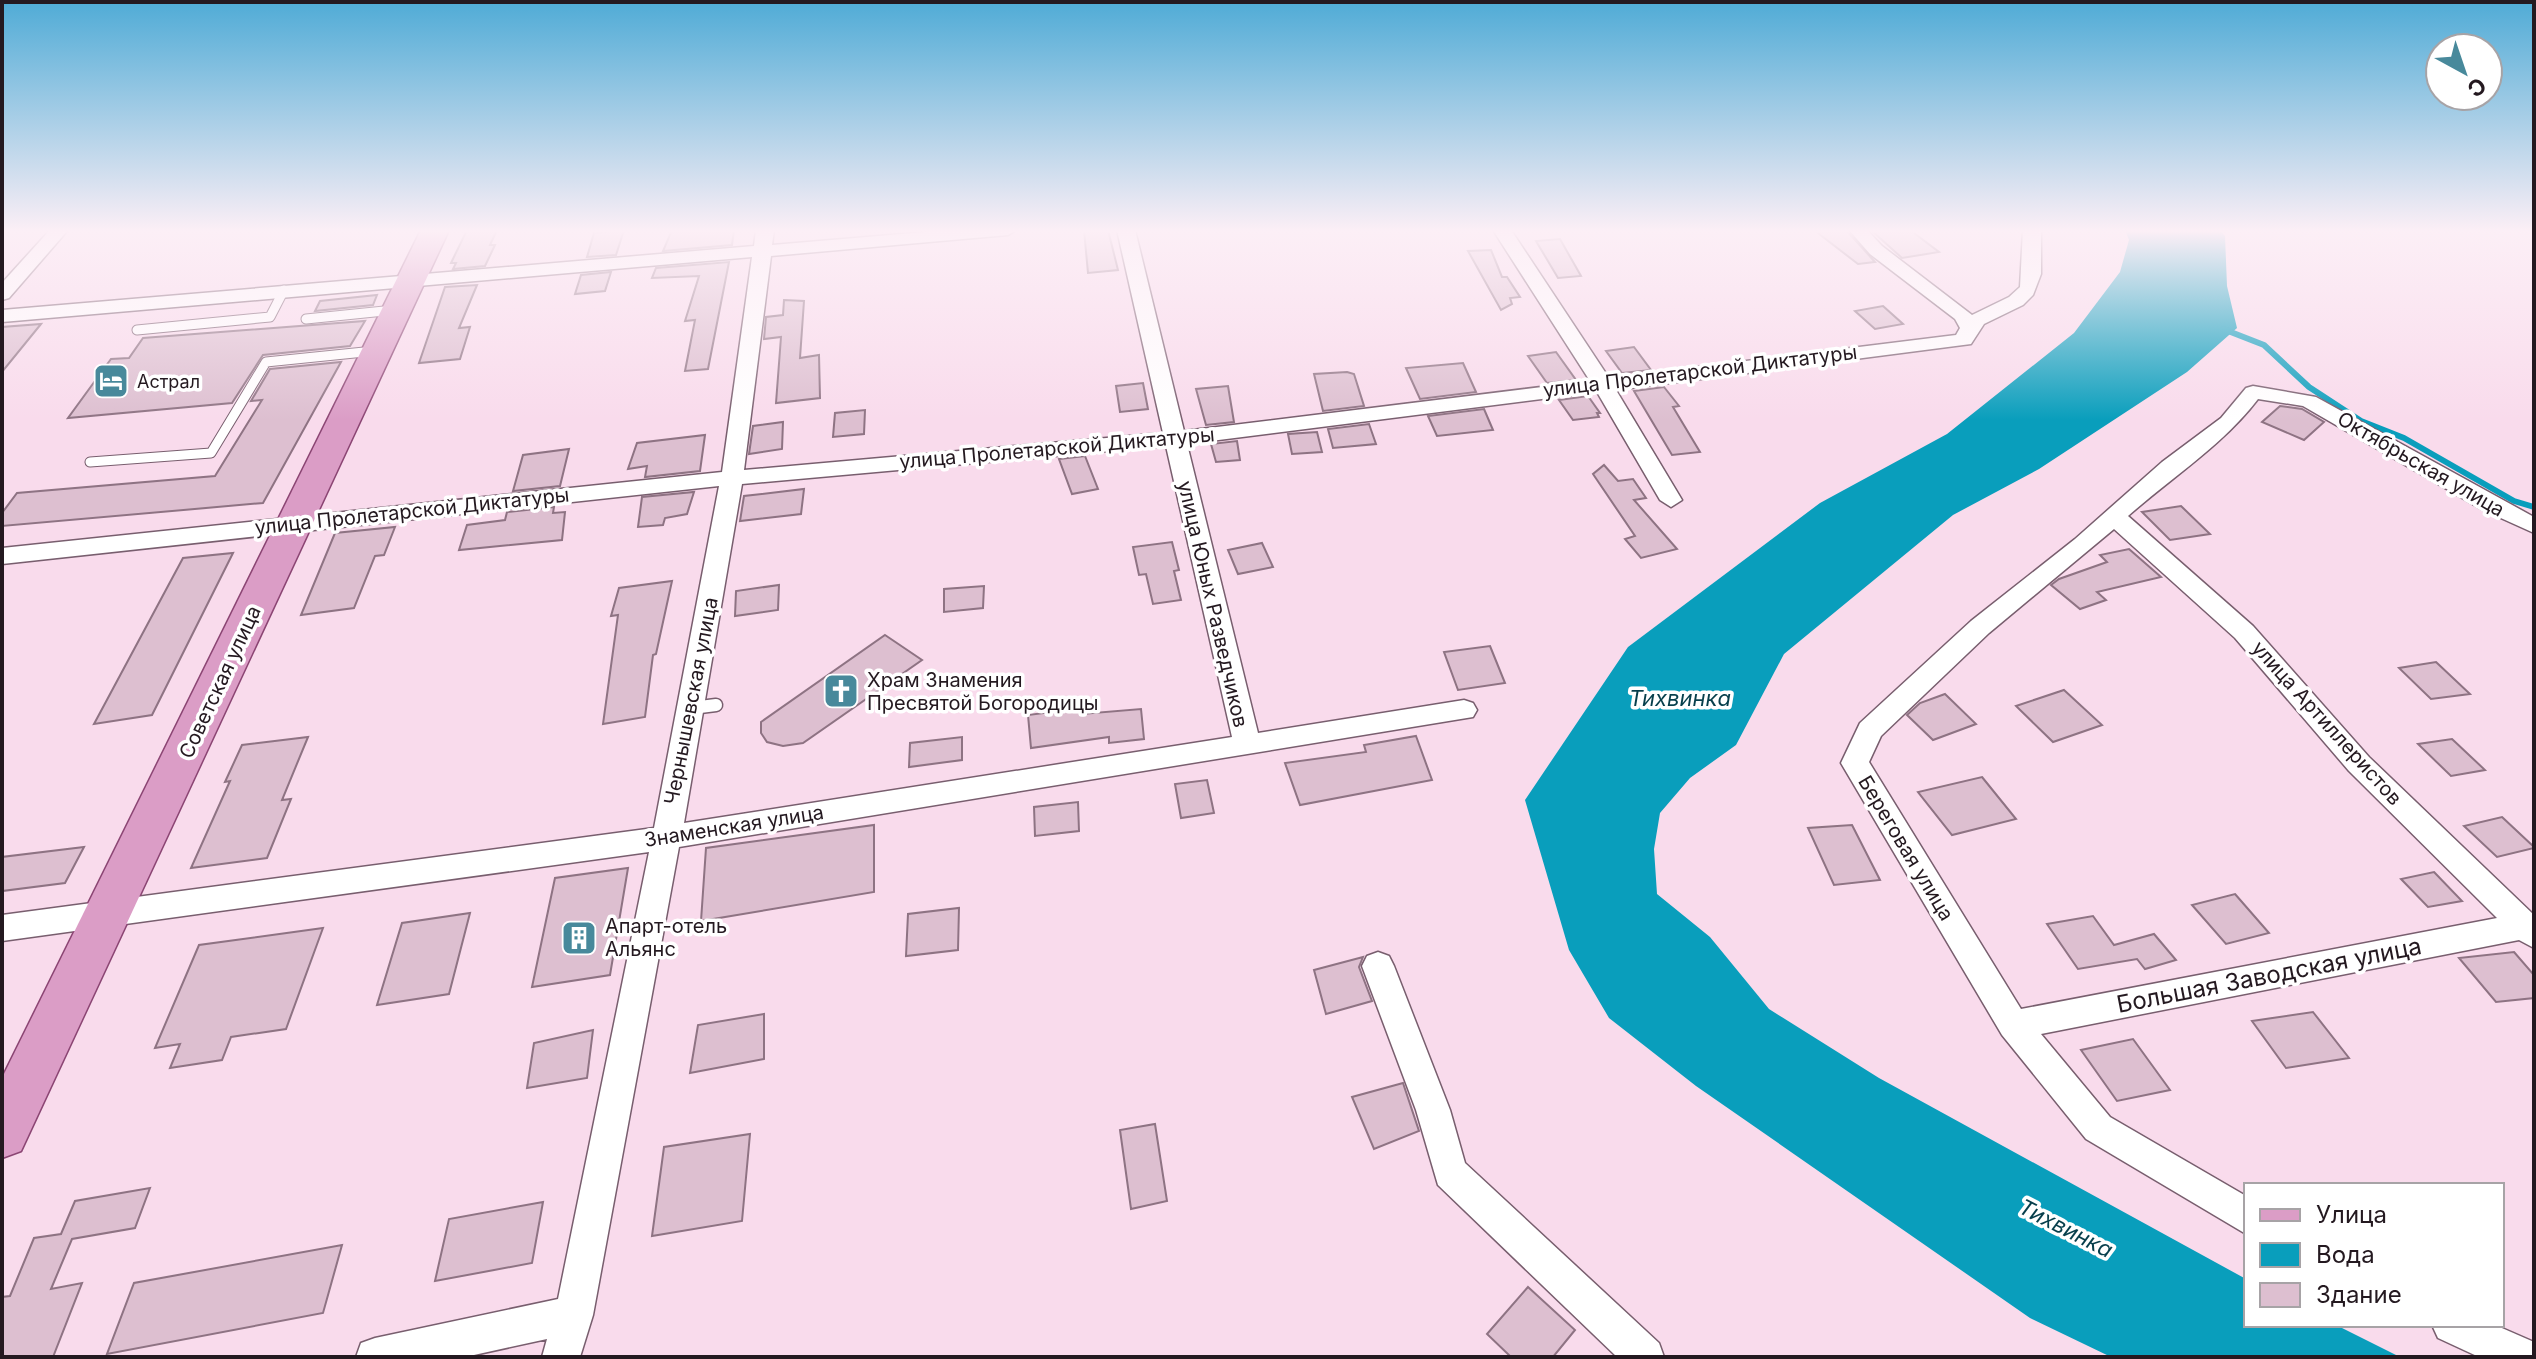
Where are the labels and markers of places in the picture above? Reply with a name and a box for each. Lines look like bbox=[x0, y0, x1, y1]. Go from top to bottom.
hotel icon: Астрал bbox=[92, 362, 130, 400]
place label: Астрал bbox=[137, 371, 200, 392]
place label: Храм Знамения Пресвятой Богородицы bbox=[867, 668, 1099, 715]
church icon: Храм Знамения Пресвятой Богородицы bbox=[822, 672, 860, 710]
place label: Апарт-отель Альянс bbox=[605, 914, 727, 961]
building icon: Апарт-отель Альянс bbox=[560, 919, 598, 957]

